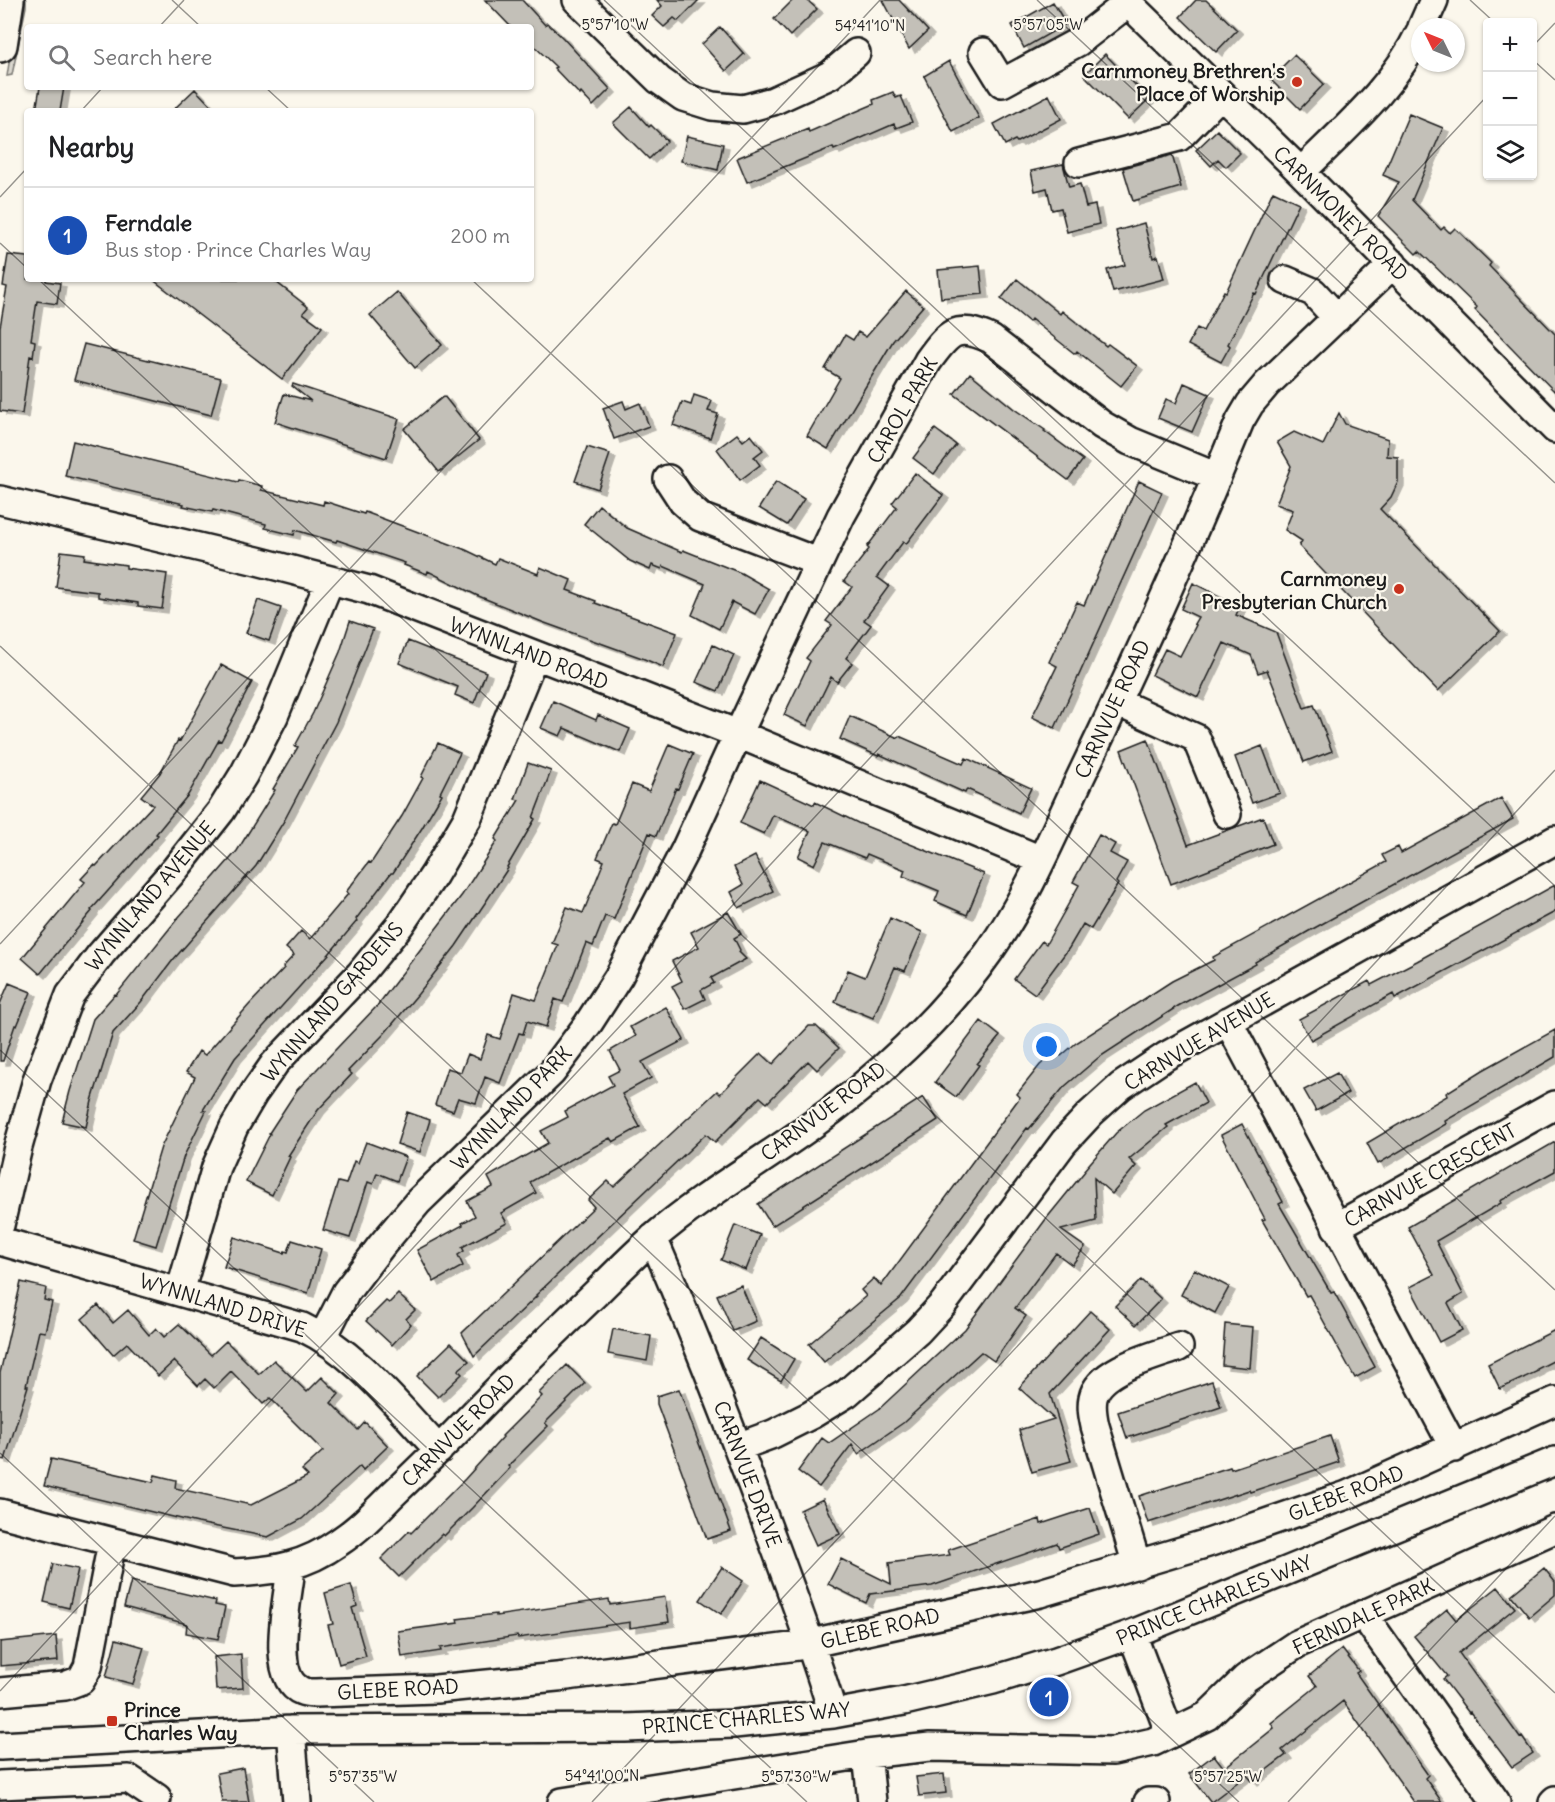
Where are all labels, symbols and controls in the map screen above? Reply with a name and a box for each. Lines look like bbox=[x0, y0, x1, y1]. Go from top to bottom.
text: 5°57'10"W bbox=[581, 15, 649, 34]
text: 5°57'05"W bbox=[1013, 15, 1083, 34]
text: 54°41'10"N bbox=[835, 16, 905, 35]
north arrow bbox=[1411, 18, 1465, 72]
map controls bbox=[1483, 18, 1537, 180]
button: + bbox=[1483, 18, 1537, 72]
search box bbox=[24, 24, 534, 90]
icon: search bbox=[45, 41, 78, 74]
text: Search here bbox=[93, 43, 212, 71]
place label: Carnmoney Brethren's Place of Worship bbox=[1081, 58, 1285, 106]
button: − bbox=[1483, 72, 1537, 126]
marker: Carnmoney Brethren's Place of Worship bbox=[1290, 75, 1304, 89]
button: layers bbox=[1483, 126, 1537, 180]
text: Nearby bbox=[48, 131, 134, 164]
street label: CARNMONEY ROAD bbox=[1268, 140, 1414, 286]
text: Ferndale bbox=[105, 209, 192, 237]
text: 1 bbox=[64, 223, 71, 248]
text: 200 m bbox=[450, 223, 510, 248]
text: Bus stop · Prince Charles Way bbox=[105, 237, 371, 262]
street label: CAROL PARK bbox=[861, 352, 943, 468]
place label: Carnmoney Presbyterian Church bbox=[1201, 566, 1387, 614]
marker: Carnmoney Presbyterian Church bbox=[1392, 582, 1406, 596]
street label: WYNNLAND ROAD bbox=[446, 611, 612, 695]
street label: CARNVUE ROAD bbox=[1069, 636, 1155, 782]
street label: WYNNLAND AVENUE bbox=[80, 816, 220, 976]
street label: WYNNLAND GARDENS bbox=[256, 917, 408, 1087]
street label: CARNVUE AVENUE bbox=[1119, 986, 1279, 1096]
your location bbox=[1032, 1032, 1061, 1061]
street label: WYNNLAND PARK bbox=[445, 1040, 577, 1175]
street label: CARNVUE ROAD bbox=[755, 1056, 891, 1166]
street label: CARNVUE CRESCENT bbox=[1340, 1117, 1520, 1233]
street label: WYNNLAND DRIVE bbox=[136, 1268, 310, 1342]
street label: CARNVUE ROAD bbox=[396, 1368, 520, 1492]
street label: CARNVUE DRIVE bbox=[709, 1397, 787, 1551]
street label: GLEBE ROAD bbox=[1285, 1460, 1407, 1526]
street label: PRINCE CHARLES WAY bbox=[1112, 1549, 1316, 1651]
street label: FERNDALE PARK bbox=[1288, 1572, 1438, 1660]
street label: GLEBE ROAD bbox=[818, 1602, 942, 1654]
street label: GLEBE ROAD bbox=[337, 1673, 459, 1705]
pin: 1 bbox=[1030, 1674, 1068, 1720]
street label: PRINCE CHARLES WAY bbox=[641, 1696, 851, 1740]
place label: Prince Charles Way bbox=[124, 1697, 238, 1745]
marker: Prince Charles Way bbox=[105, 1714, 119, 1728]
text: 54°41'00"N bbox=[565, 1766, 639, 1785]
text: 5°57'35"W bbox=[329, 1767, 398, 1786]
text: 5°57'30"W bbox=[761, 1767, 831, 1786]
text: 5°57'25"W bbox=[1194, 1767, 1262, 1786]

